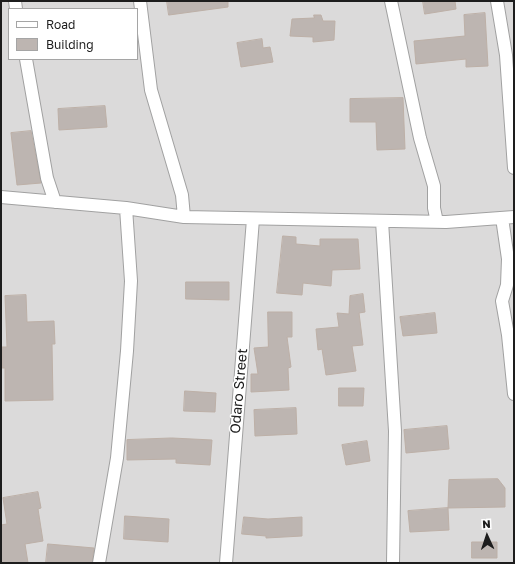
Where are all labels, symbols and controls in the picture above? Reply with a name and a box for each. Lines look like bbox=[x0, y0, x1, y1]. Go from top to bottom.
legend bbox=[8, 8, 138, 60]
text: Road bbox=[46, 17, 75, 32]
text: Building bbox=[46, 37, 94, 52]
street label: Odaro Street bbox=[227, 348, 251, 434]
north arrow bbox=[467, 516, 507, 556]
text: N bbox=[482, 517, 491, 530]

